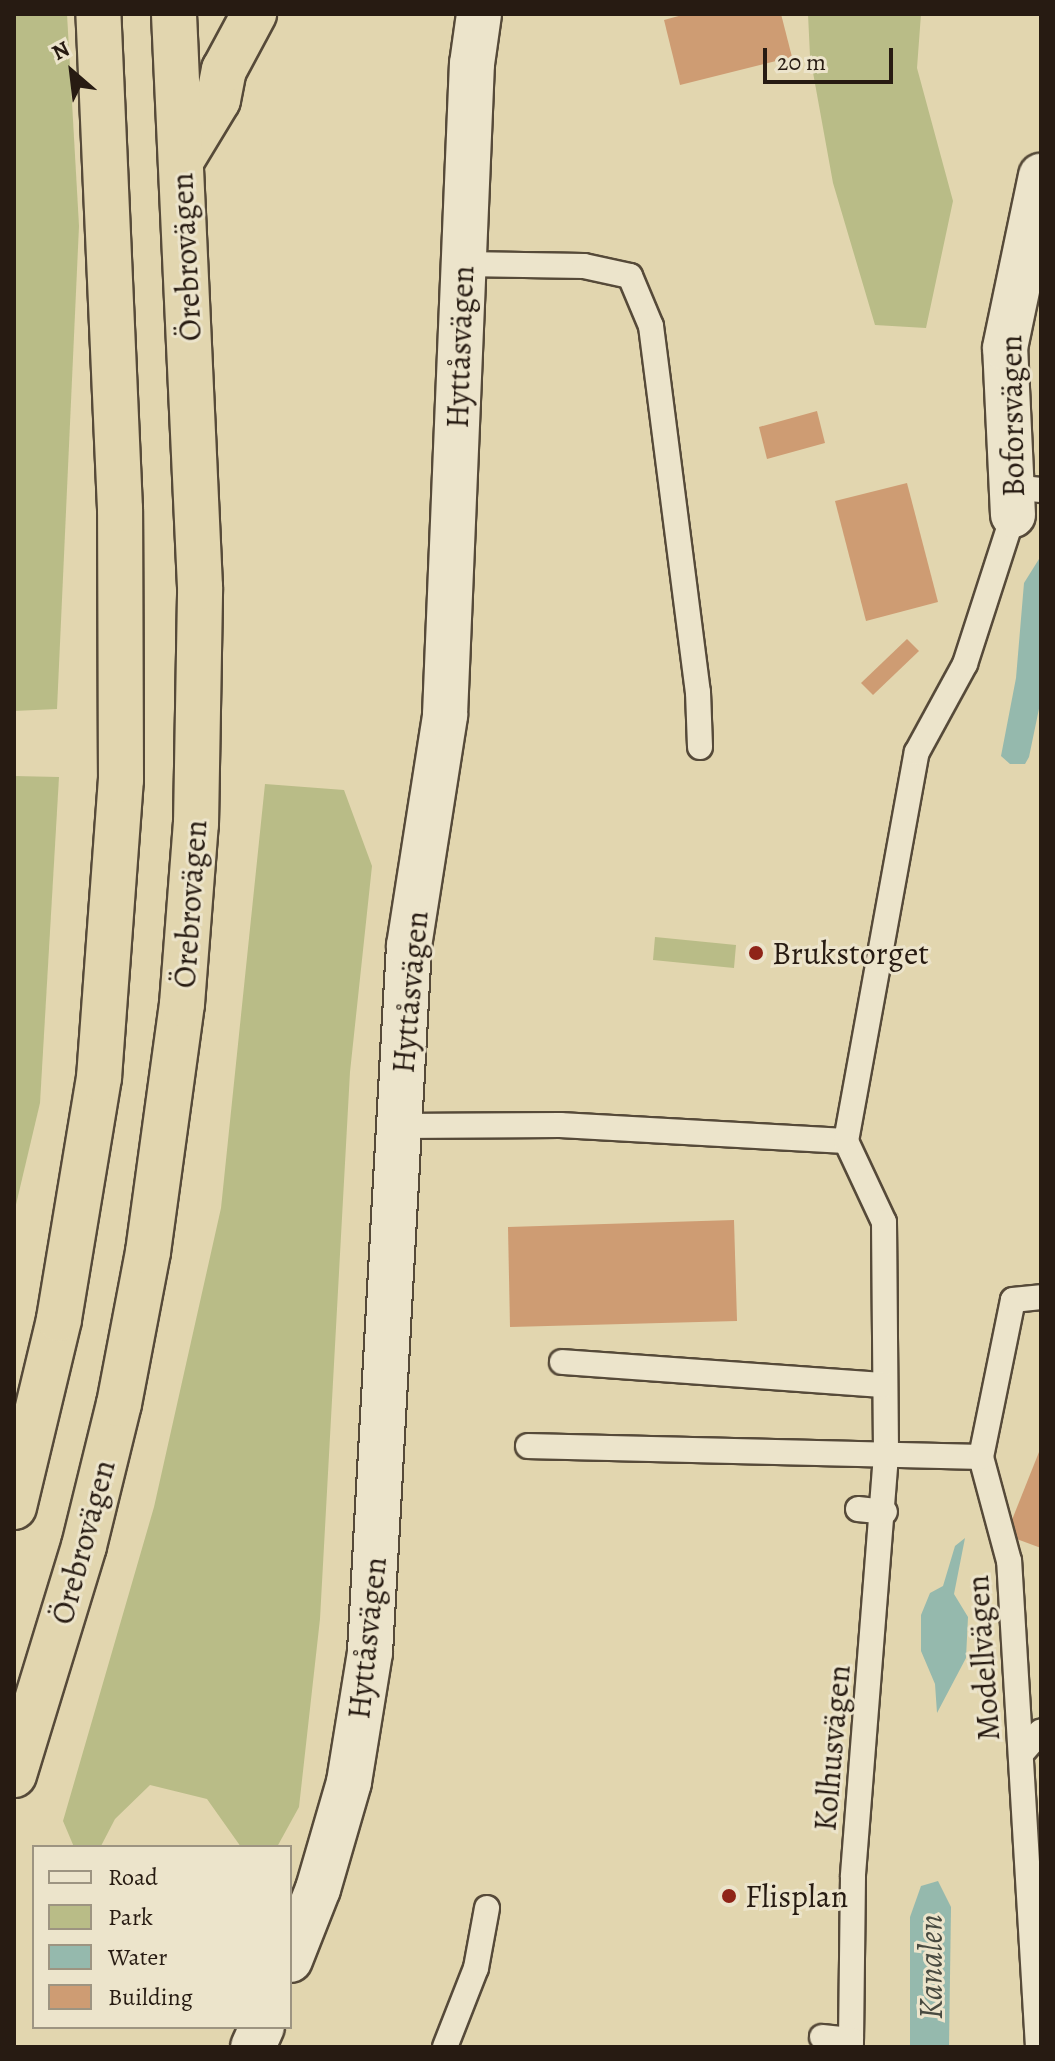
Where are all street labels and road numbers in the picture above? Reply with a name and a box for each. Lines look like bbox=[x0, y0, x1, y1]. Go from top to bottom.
street label: Örebrovägen bbox=[162, 172, 210, 342]
street label: Hyttåsvägen bbox=[438, 265, 482, 429]
street label: Boforsvägen bbox=[991, 335, 1033, 497]
street label: Örebrovägen bbox=[165, 819, 215, 989]
street label: Hyttåsvägen bbox=[384, 909, 436, 1075]
street label: Örebrovägen bbox=[43, 1456, 123, 1628]
street label: Hyttåsvägen bbox=[339, 1555, 395, 1721]
street label: Modellvägen bbox=[958, 1574, 1008, 1742]
street label: Kolhusvägen bbox=[806, 1663, 858, 1833]

